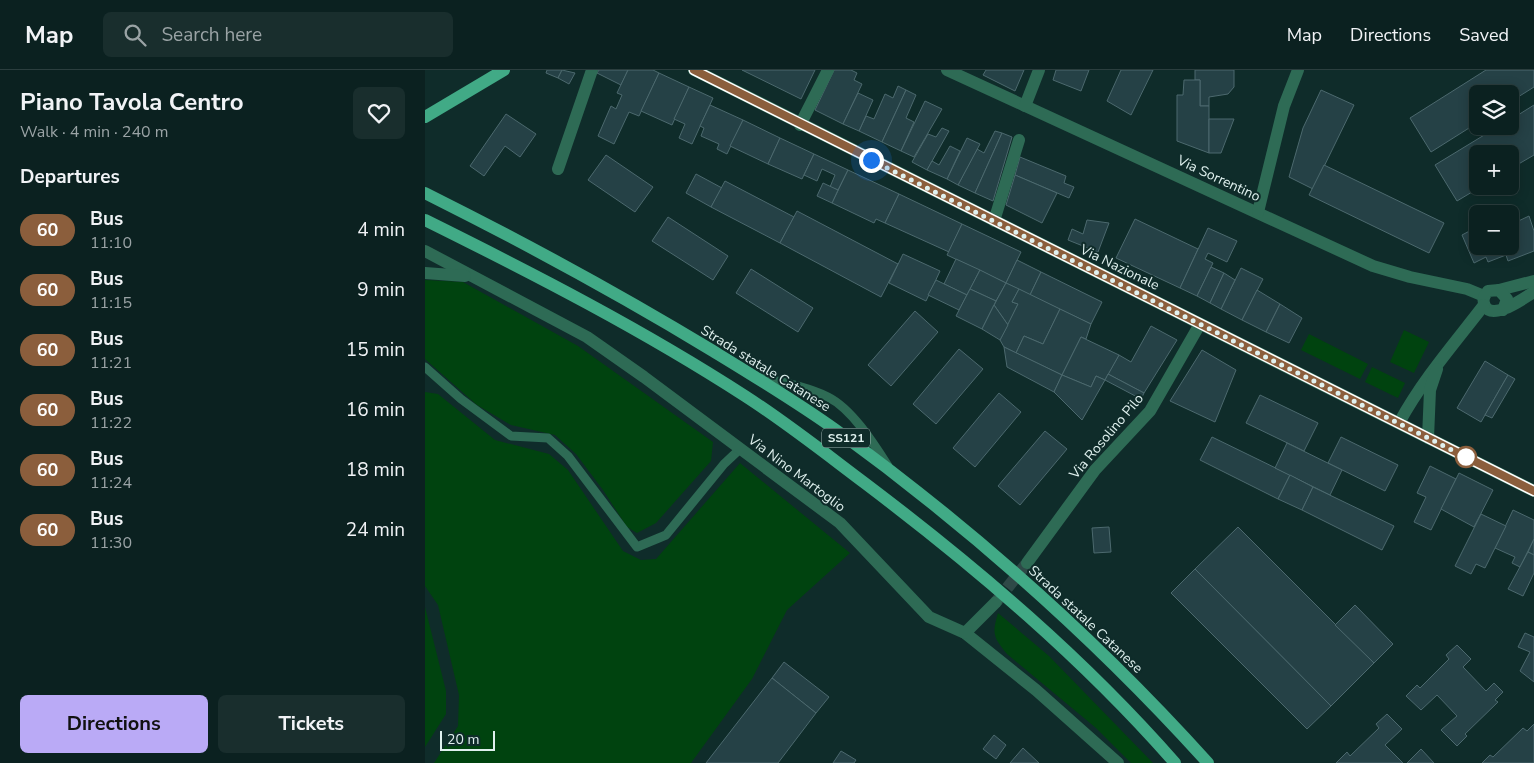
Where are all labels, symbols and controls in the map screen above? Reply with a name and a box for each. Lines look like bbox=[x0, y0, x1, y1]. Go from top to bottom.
search box bbox=[103, 12, 453, 57]
text: Map bbox=[25, 19, 73, 51]
icon: search bbox=[121, 21, 149, 49]
text: Search here bbox=[161, 22, 262, 48]
text: Map bbox=[1287, 23, 1322, 47]
text: Directions bbox=[1350, 23, 1431, 47]
text: Saved bbox=[1459, 23, 1509, 47]
map controls bbox=[1469, 85, 1519, 255]
button: layers bbox=[1469, 85, 1519, 135]
text: Piano Tavola Centro bbox=[20, 86, 244, 118]
button: heart bbox=[353, 87, 405, 139]
text: Walk · 4 min · 240 m bbox=[20, 121, 168, 143]
button: + bbox=[1469, 145, 1519, 195]
your location bbox=[859, 148, 884, 173]
street label: Via Sorrentino bbox=[1173, 151, 1264, 206]
text: Departures bbox=[20, 164, 120, 190]
button: − bbox=[1469, 205, 1519, 255]
text: Bus bbox=[90, 206, 123, 232]
text: 4 min bbox=[357, 217, 405, 243]
text: 60 bbox=[37, 218, 58, 242]
text: 11:10 bbox=[90, 232, 132, 254]
street label: Via Nazionale bbox=[1076, 240, 1163, 295]
text: Bus bbox=[90, 266, 123, 292]
text: 9 min bbox=[357, 277, 405, 303]
text: 60 bbox=[37, 278, 58, 302]
text: 11:15 bbox=[90, 292, 132, 314]
street label: Strada statale Catanese bbox=[697, 321, 834, 416]
text: Bus bbox=[90, 326, 123, 352]
text: 15 min bbox=[346, 337, 405, 363]
text: 60 bbox=[37, 338, 58, 362]
text: 11:21 bbox=[90, 352, 132, 374]
text: Bus bbox=[90, 386, 123, 412]
street label: Via Rosolino Pilo bbox=[1064, 389, 1148, 484]
text: 16 min bbox=[346, 397, 405, 423]
text: 60 bbox=[37, 398, 58, 422]
text: 11:22 bbox=[90, 412, 132, 434]
road number: SS121 bbox=[822, 428, 870, 448]
street label: Via Nino Martoglio bbox=[743, 430, 850, 517]
text: Bus bbox=[90, 446, 123, 472]
unlabelled marker bbox=[1455, 446, 1477, 468]
text: 18 min bbox=[346, 457, 405, 483]
text: 60 bbox=[37, 458, 58, 482]
text: 11:24 bbox=[90, 472, 132, 494]
text: Bus bbox=[90, 506, 123, 532]
text: 24 min bbox=[346, 517, 405, 543]
text: 60 bbox=[37, 518, 58, 542]
text: 11:30 bbox=[90, 532, 132, 554]
street label: Strada statale Catanese bbox=[1024, 561, 1147, 677]
button: Directions bbox=[20, 695, 208, 753]
button: Tickets bbox=[218, 695, 405, 753]
scale bar bbox=[440, 728, 495, 751]
text: 20 m bbox=[447, 730, 479, 749]

